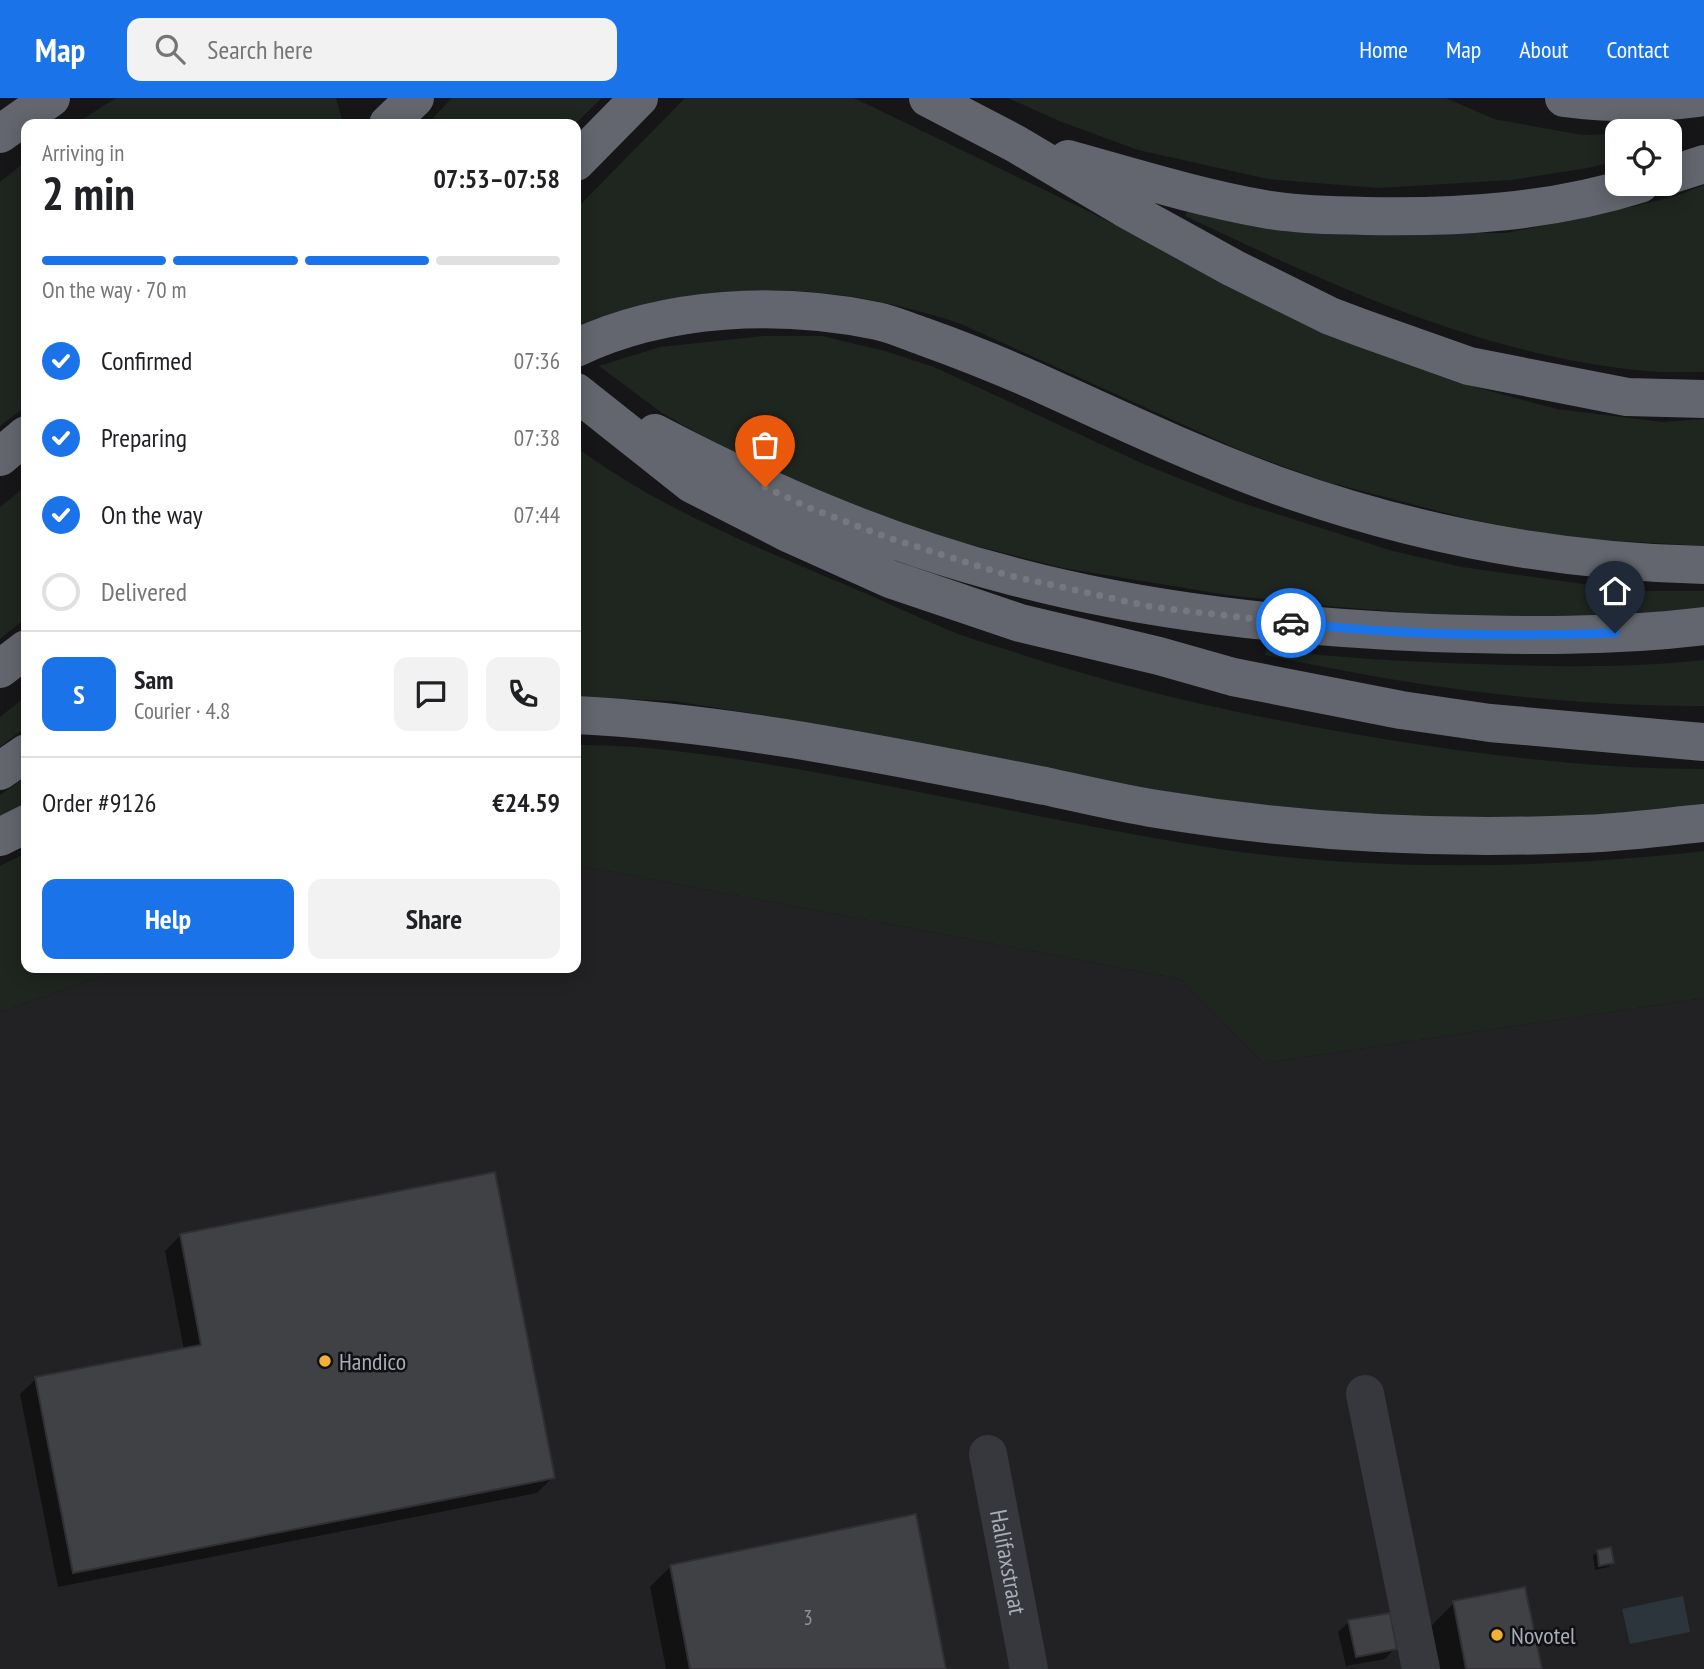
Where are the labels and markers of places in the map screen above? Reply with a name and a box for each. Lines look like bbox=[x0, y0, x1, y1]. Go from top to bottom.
pin bbox=[735, 415, 795, 487]
pin bbox=[1585, 561, 1645, 633]
place label: Handico bbox=[339, 1346, 406, 1377]
marker: Handico bbox=[317, 1353, 333, 1369]
place label: Novotel bbox=[1511, 1620, 1576, 1651]
marker: Novotel bbox=[1489, 1627, 1505, 1643]

